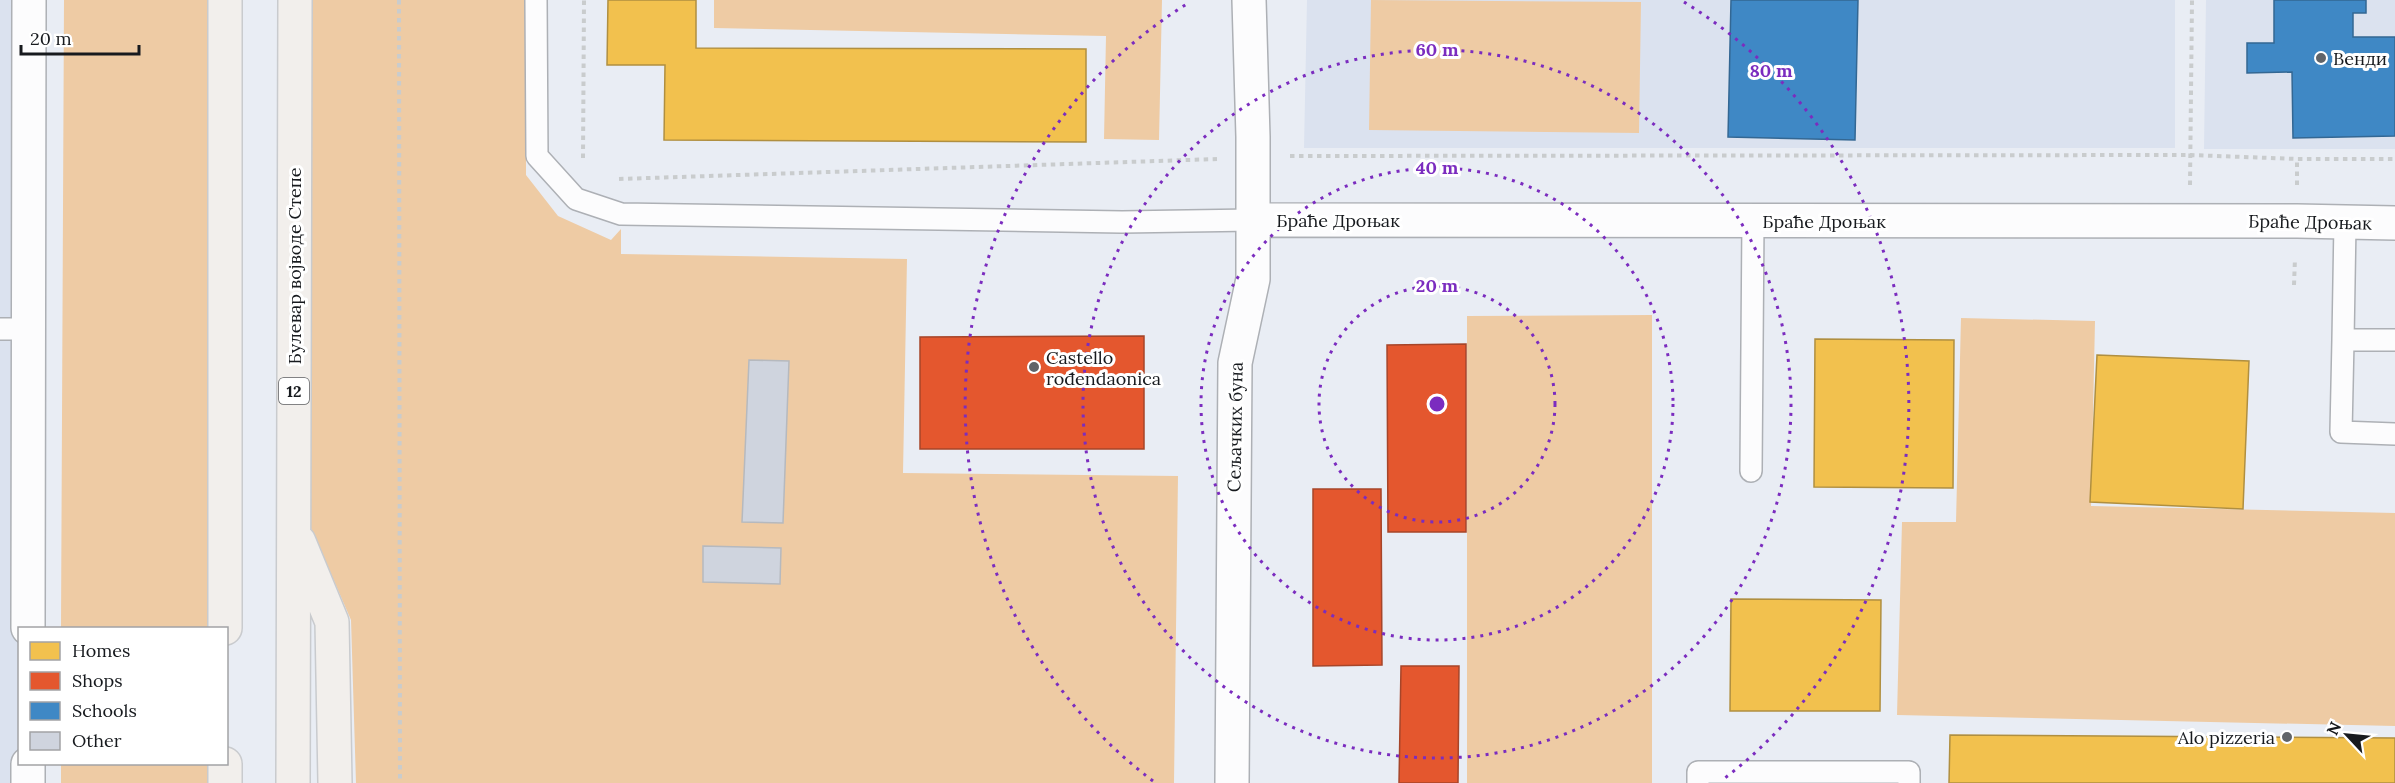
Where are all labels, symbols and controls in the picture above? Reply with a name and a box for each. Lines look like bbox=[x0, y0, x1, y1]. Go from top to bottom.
scale bar bbox=[21, 18, 140, 56]
text: 20 m bbox=[30, 27, 72, 50]
text: 60 m bbox=[1415, 38, 1459, 61]
place label: Венди bbox=[2333, 47, 2387, 70]
marker: Венди bbox=[2314, 51, 2328, 65]
text: 80 m bbox=[1749, 59, 1793, 82]
text: 40 m bbox=[1416, 156, 1459, 179]
street label: Булевар војводе Степе bbox=[283, 167, 306, 364]
street label: Браће Дроњак bbox=[1276, 209, 1400, 232]
street label: Браће Дроњак bbox=[2248, 209, 2372, 235]
street label: Браће Дроњак bbox=[1762, 210, 1886, 233]
text: 20 m bbox=[1416, 274, 1459, 297]
place label: Castello rođendaonica bbox=[1046, 346, 1161, 390]
marker: Castello rođendaonica bbox=[1027, 360, 1041, 374]
street label: Сељачких буна bbox=[1222, 362, 1248, 492]
road number: 12 bbox=[279, 378, 309, 404]
centre of rings bbox=[1427, 394, 1447, 414]
legend bbox=[18, 627, 228, 765]
text: Homes bbox=[72, 639, 130, 662]
text: Shops bbox=[72, 669, 123, 692]
text: Schools bbox=[72, 699, 137, 722]
north arrow bbox=[2317, 705, 2377, 765]
text: N bbox=[2322, 718, 2345, 738]
place label: Alo pizzeria bbox=[2177, 726, 2275, 749]
text: Other bbox=[72, 729, 122, 752]
marker: Alo pizzeria bbox=[2280, 730, 2294, 744]

